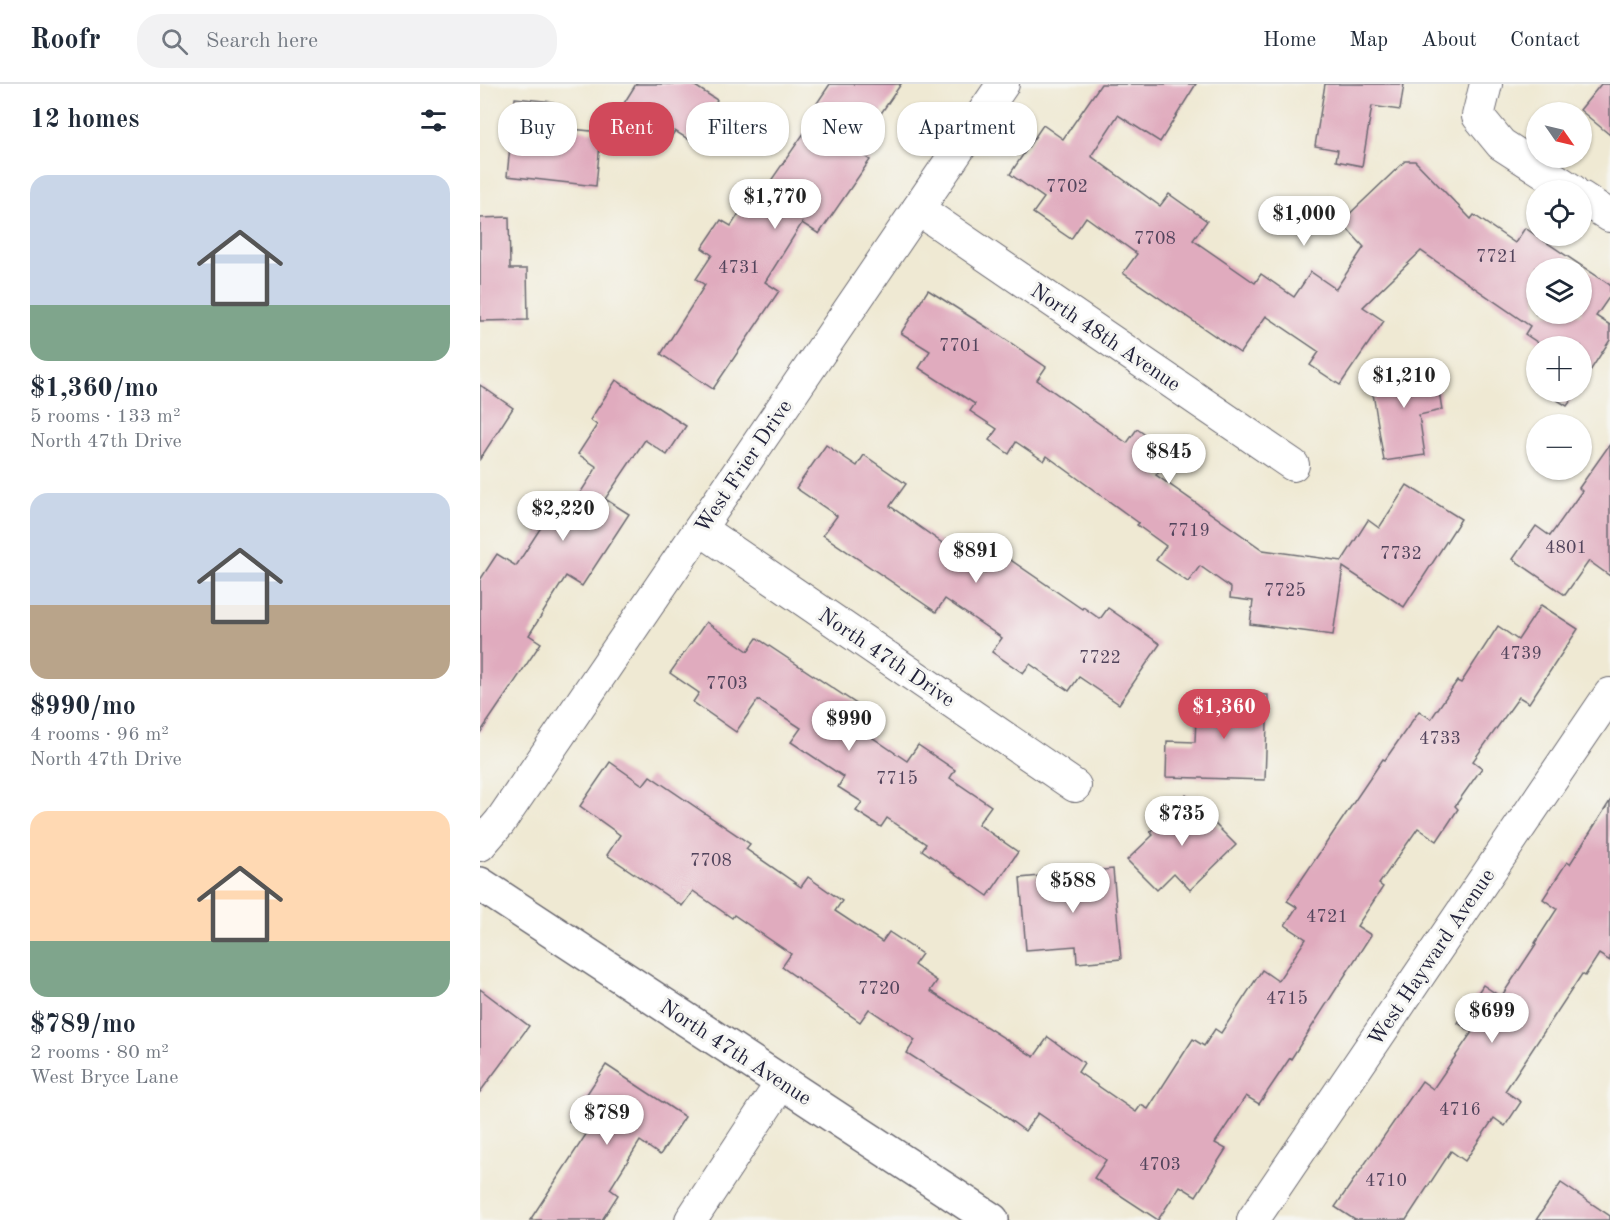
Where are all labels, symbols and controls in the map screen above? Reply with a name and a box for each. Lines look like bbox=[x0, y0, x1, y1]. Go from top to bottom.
search box bbox=[137, 14, 557, 68]
icon: search bbox=[158, 25, 191, 58]
text: Roofr bbox=[30, 27, 101, 55]
text: Search here bbox=[206, 30, 318, 52]
text: Home bbox=[1263, 30, 1316, 51]
text: Map bbox=[1349, 30, 1388, 51]
text: About bbox=[1421, 30, 1477, 51]
text: Contact bbox=[1510, 30, 1580, 51]
chip: Buy bbox=[498, 102, 577, 156]
chip: Rent bbox=[589, 102, 674, 156]
chip: Filters bbox=[686, 102, 789, 156]
chip: New bbox=[801, 102, 885, 156]
chip: Apartment bbox=[897, 102, 1037, 156]
north arrow bbox=[1526, 102, 1592, 168]
map controls bbox=[1526, 102, 1592, 480]
icon: filters bbox=[417, 104, 450, 137]
text: 12 homes bbox=[30, 107, 139, 133]
house number: 7702 bbox=[1046, 178, 1088, 196]
pin: $1,770 bbox=[726, 179, 824, 230]
button: locate bbox=[1526, 180, 1592, 246]
text: $1,770 bbox=[743, 188, 807, 208]
pin: $1,000 bbox=[1255, 196, 1353, 247]
text: $1,000 bbox=[1272, 205, 1336, 225]
icon: home bbox=[186, 214, 294, 322]
house number: 7708 bbox=[1134, 230, 1176, 248]
house number: 7721 bbox=[1476, 248, 1518, 266]
button: layers bbox=[1526, 258, 1592, 324]
house number: 4731 bbox=[718, 259, 760, 277]
street label: North 48th Avenue bbox=[1027, 280, 1184, 396]
button: + bbox=[1526, 336, 1592, 402]
house number: 7701 bbox=[939, 337, 981, 355]
pin: $1,210 bbox=[1355, 358, 1453, 409]
text: $1,210 bbox=[1372, 367, 1436, 387]
text: $1,360/mo bbox=[30, 376, 158, 402]
street label: West Frier Drive bbox=[692, 397, 796, 537]
text: 5 rooms · 133 m² bbox=[30, 407, 180, 427]
button: − bbox=[1526, 414, 1592, 480]
text: North 47th Drive bbox=[30, 432, 182, 452]
pin: $845 bbox=[1133, 434, 1205, 485]
text: $845 bbox=[1146, 443, 1192, 463]
pin: $2,220 bbox=[514, 491, 612, 542]
text: $2,220 bbox=[531, 500, 595, 520]
house number: 7719 bbox=[1168, 522, 1210, 540]
icon: home bbox=[186, 532, 294, 640]
pin: $891 bbox=[940, 533, 1012, 584]
house number: 4801 bbox=[1545, 539, 1587, 557]
text: $891 bbox=[953, 542, 999, 562]
house number: 7732 bbox=[1380, 545, 1422, 563]
house number: 7725 bbox=[1264, 582, 1306, 600]
street label: North 47th Drive bbox=[814, 605, 958, 711]
house number: 4739 bbox=[1500, 645, 1542, 663]
house number: 7722 bbox=[1079, 649, 1121, 667]
house number: 7703 bbox=[706, 675, 748, 693]
pin: $1,360 bbox=[1175, 689, 1273, 740]
text: $990/mo bbox=[30, 694, 136, 720]
text: $1,360 bbox=[1192, 698, 1256, 718]
pin: $990 bbox=[813, 701, 885, 752]
text: $990 bbox=[826, 710, 872, 730]
text: 4 rooms · 96 m² bbox=[30, 725, 169, 745]
house number: 4733 bbox=[1419, 730, 1461, 748]
text: North 47th Drive bbox=[30, 750, 182, 770]
house number: 7715 bbox=[876, 770, 918, 788]
pin: $735 bbox=[1146, 796, 1218, 847]
text: $735 bbox=[1159, 805, 1205, 825]
icon: home bbox=[186, 850, 294, 958]
house number: 7708 bbox=[690, 852, 732, 870]
pin: $588 bbox=[1037, 863, 1109, 914]
street label: West Hayward Avenue bbox=[1365, 866, 1499, 1050]
text: $588 bbox=[1050, 872, 1096, 892]
house number: 4721 bbox=[1306, 908, 1348, 926]
house number: 7720 bbox=[858, 980, 900, 998]
house number: 4715 bbox=[1266, 990, 1308, 1008]
pin: $699 bbox=[1456, 993, 1528, 1044]
street label: North 47th Avenue bbox=[656, 997, 815, 1110]
text: $699 bbox=[1469, 1002, 1515, 1022]
text: $789/mo bbox=[30, 1012, 136, 1038]
text: 2 rooms · 80 m² bbox=[30, 1043, 169, 1063]
text: West Bryce Lane bbox=[30, 1068, 178, 1088]
pin: $789 bbox=[571, 1095, 643, 1146]
house number: 4716 bbox=[1439, 1101, 1481, 1119]
text: $789 bbox=[584, 1104, 630, 1124]
house number: 4703 bbox=[1139, 1156, 1181, 1174]
house number: 4710 bbox=[1365, 1172, 1407, 1190]

